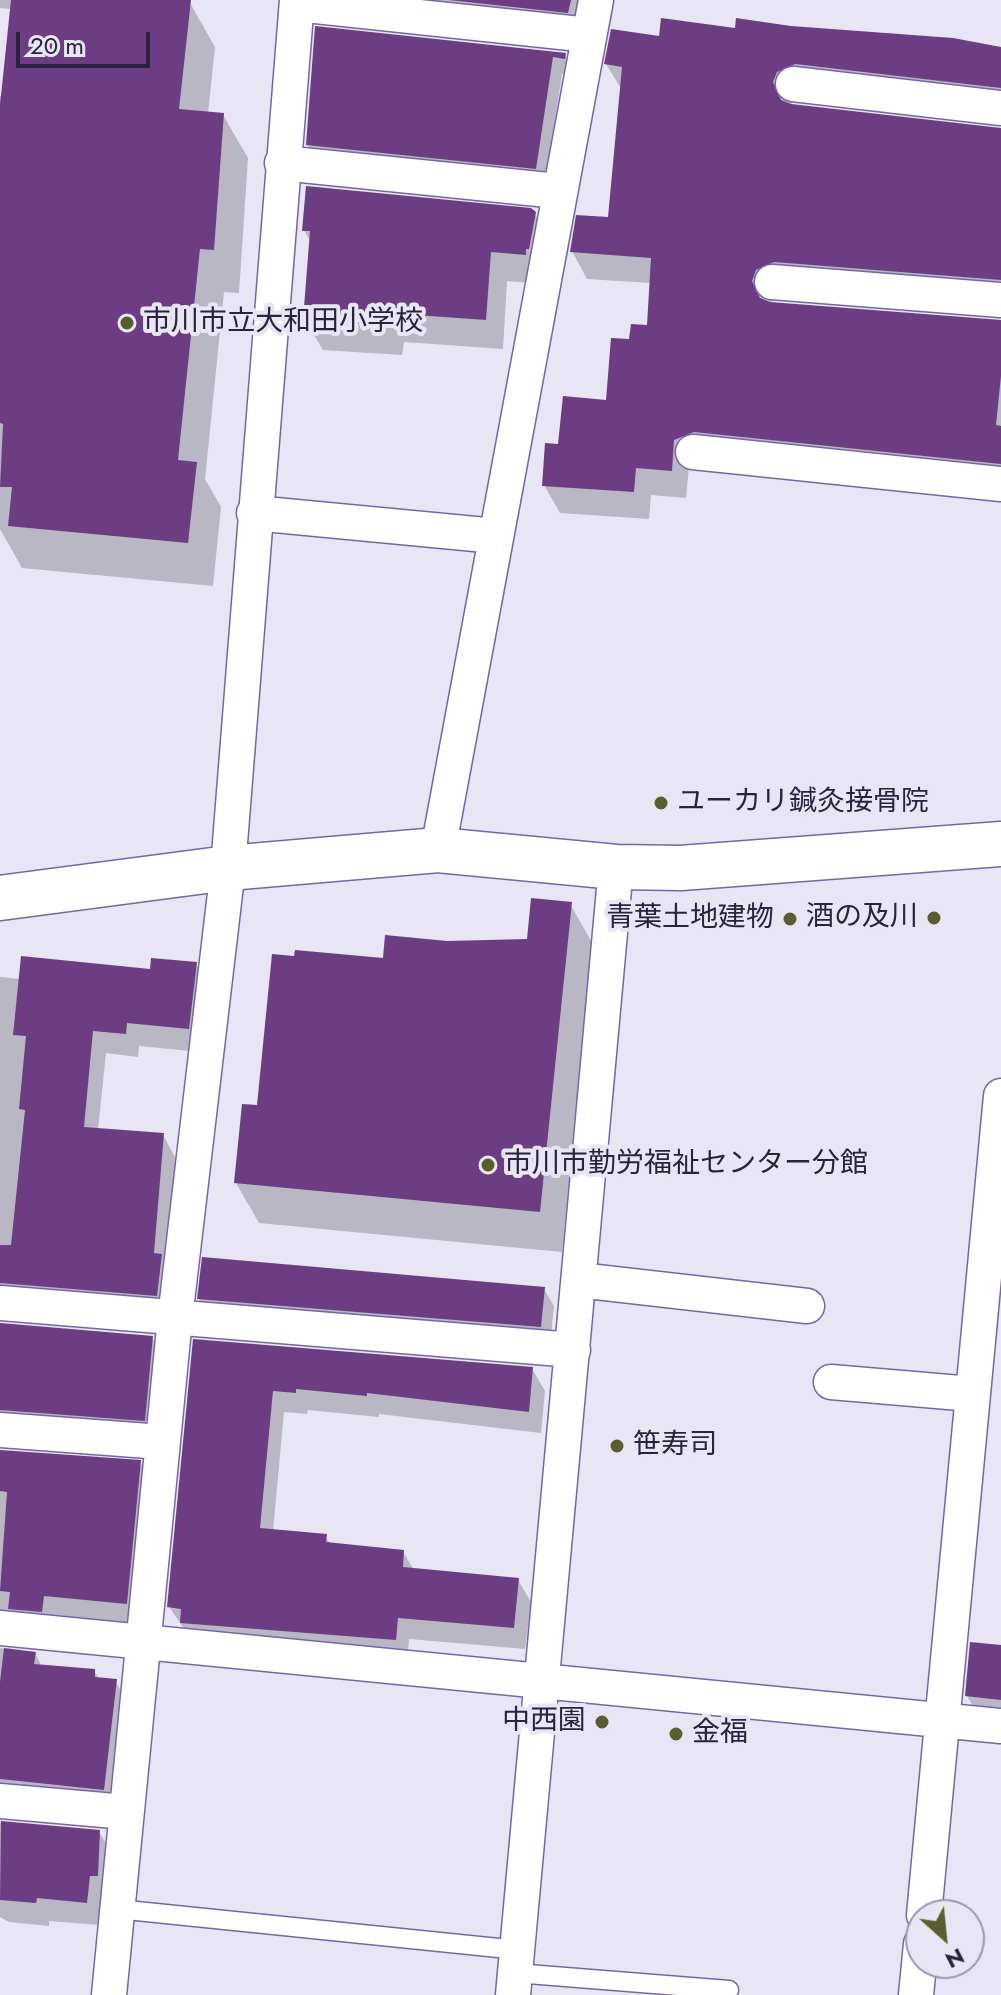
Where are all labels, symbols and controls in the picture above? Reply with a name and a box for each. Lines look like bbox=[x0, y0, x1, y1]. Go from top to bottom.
scale bar bbox=[20, 16, 154, 66]
text: 20 m bbox=[30, 28, 84, 63]
place label: 市川市立大和田小学校 bbox=[143, 306, 423, 340]
marker: 市川市立大和田小学校 bbox=[118, 314, 136, 332]
place label: ユーカリ鍼灸接骨院 bbox=[677, 786, 929, 820]
marker: ユーカリ鍼灸接骨院 bbox=[652, 794, 670, 812]
place label: 酒の及川 bbox=[806, 901, 918, 935]
place label: 青葉土地建物 bbox=[606, 902, 774, 936]
marker: 酒の及川 bbox=[925, 909, 943, 927]
marker: 青葉土地建物 bbox=[781, 910, 799, 928]
place label: 市川市勤労福祉センター分館 bbox=[504, 1148, 868, 1182]
marker: 市川市勤労福祉センター分館 bbox=[479, 1156, 497, 1174]
place label: 笹寿司 bbox=[633, 1429, 717, 1463]
marker: 笹寿司 bbox=[608, 1437, 626, 1455]
place label: 中西園 bbox=[502, 1705, 586, 1739]
marker: 中西園 bbox=[593, 1713, 611, 1731]
place label: 金福 bbox=[692, 1717, 748, 1751]
marker: 金福 bbox=[667, 1725, 685, 1743]
north arrow bbox=[905, 1899, 985, 1979]
text: N bbox=[940, 1940, 970, 1977]

